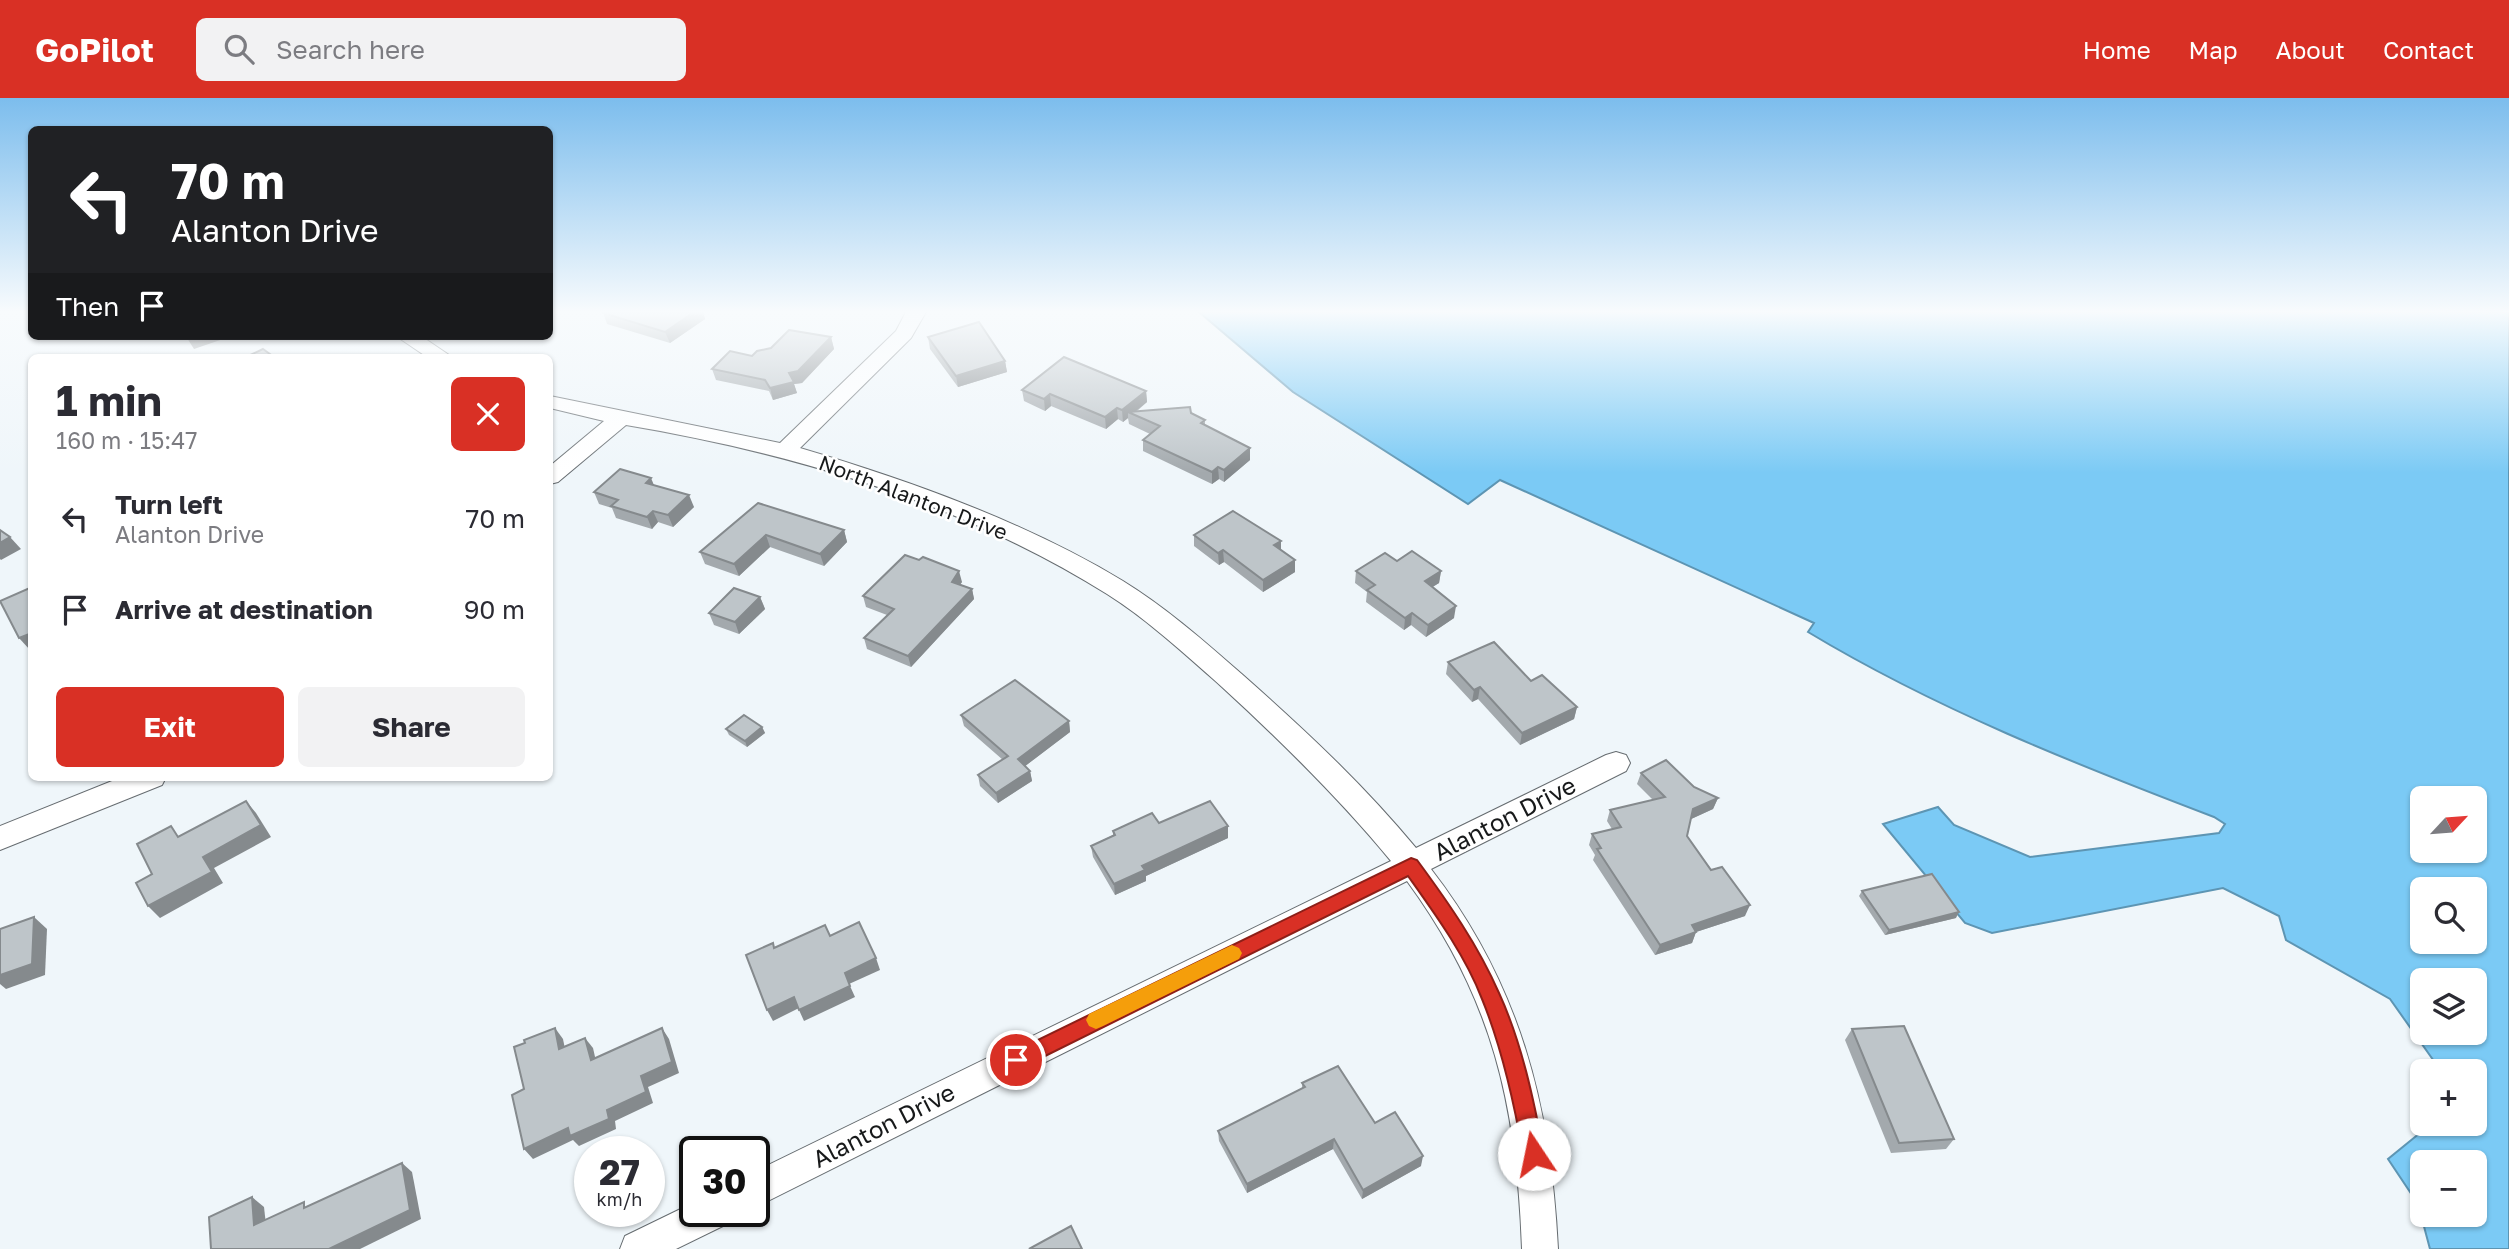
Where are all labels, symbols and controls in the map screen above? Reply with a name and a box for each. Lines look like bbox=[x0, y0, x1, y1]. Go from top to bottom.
search box bbox=[196, 18, 686, 81]
text: GoPilot bbox=[35, 30, 154, 69]
icon: search bbox=[220, 30, 258, 68]
text: Search here bbox=[276, 34, 425, 65]
text: Home bbox=[2083, 35, 2151, 64]
text: Map bbox=[2189, 35, 2238, 64]
text: About bbox=[2276, 35, 2345, 64]
text: Contact bbox=[2383, 35, 2474, 64]
text: 70 m bbox=[171, 151, 285, 210]
icon: left bbox=[56, 154, 147, 245]
text: Alanton Drive bbox=[171, 211, 378, 249]
icon: arrive bbox=[133, 287, 171, 325]
text: Then bbox=[56, 291, 119, 322]
text: 1 min bbox=[56, 375, 162, 425]
button: close bbox=[451, 377, 525, 451]
text: 160 m · 15:47 bbox=[56, 426, 197, 454]
street label: North Alanton Drive bbox=[815, 449, 1011, 545]
text: Turn left bbox=[115, 489, 223, 520]
icon: left bbox=[56, 500, 94, 538]
text: 70 m bbox=[466, 503, 525, 534]
text: Alanton Drive bbox=[115, 520, 264, 548]
icon: arrive bbox=[56, 591, 94, 629]
text: Arrive at destination bbox=[115, 594, 373, 625]
text: 90 m bbox=[464, 594, 525, 625]
button: Exit bbox=[56, 687, 284, 767]
button: Share bbox=[298, 687, 525, 767]
street label: Alanton Drive bbox=[1428, 769, 1580, 866]
north arrow bbox=[2410, 786, 2487, 863]
map controls bbox=[2410, 786, 2487, 1227]
button: search bbox=[2410, 877, 2487, 954]
button: layers bbox=[2410, 968, 2487, 1045]
pin bbox=[986, 1030, 1046, 1090]
icon: arrive bbox=[997, 1041, 1035, 1079]
button: + bbox=[2410, 1059, 2487, 1136]
street label: Alanton Drive bbox=[807, 1076, 959, 1173]
position arrow bbox=[1497, 1117, 1571, 1191]
speed limit sign: 30 bbox=[679, 1136, 770, 1227]
button: − bbox=[2410, 1150, 2487, 1227]
text: 27 bbox=[599, 1151, 640, 1193]
text: km/h bbox=[597, 1188, 642, 1210]

